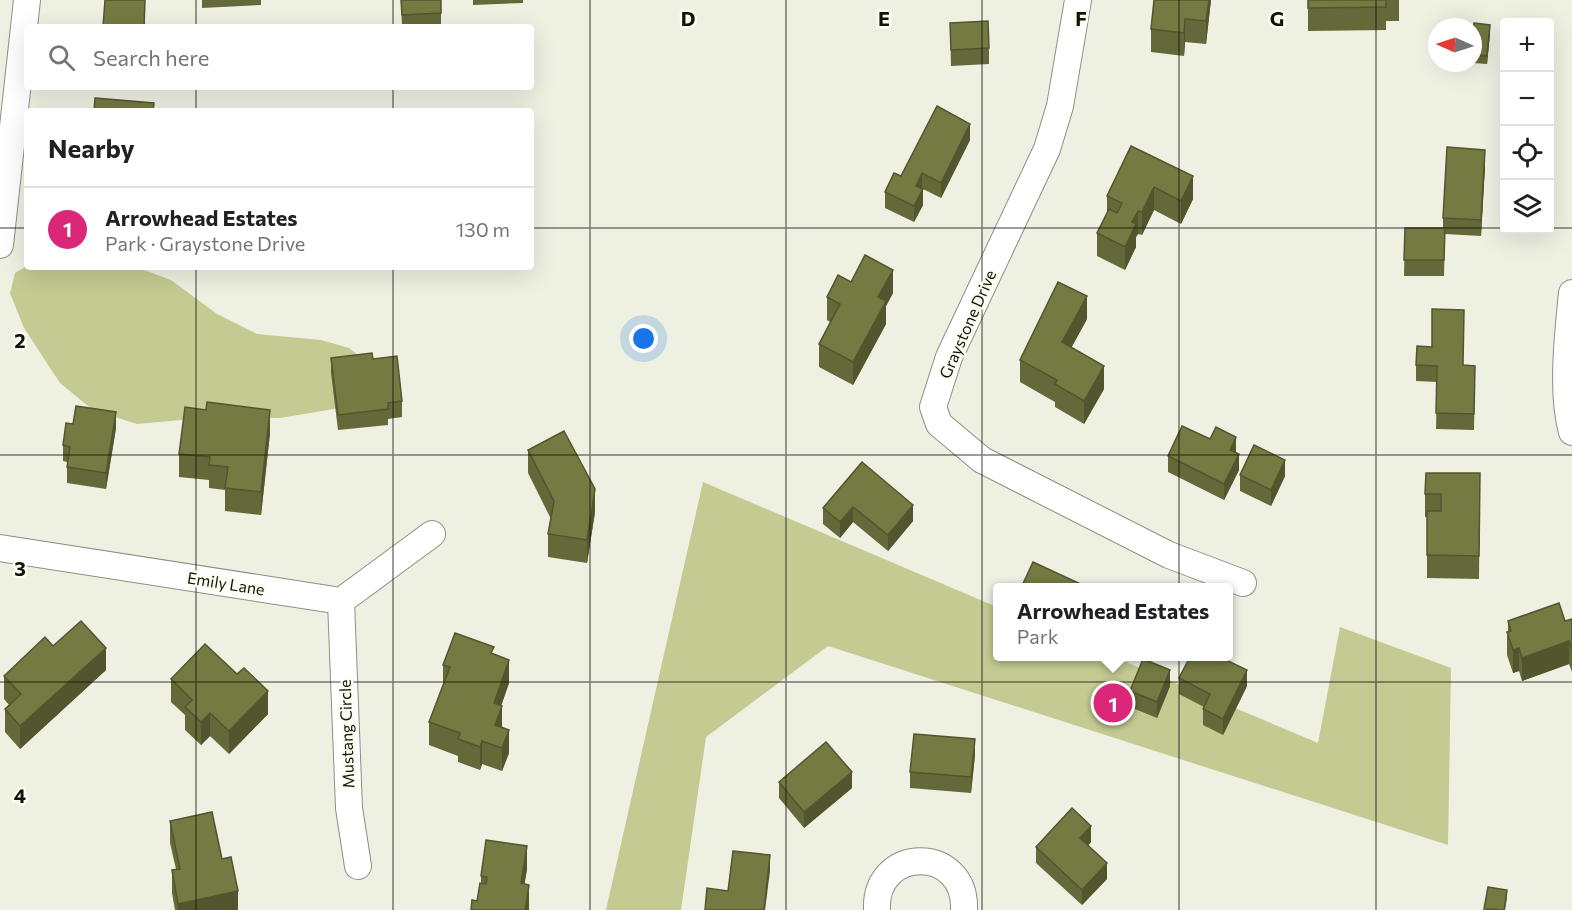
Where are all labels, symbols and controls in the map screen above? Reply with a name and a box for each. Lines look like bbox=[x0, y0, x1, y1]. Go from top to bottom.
text: D bbox=[681, 6, 695, 30]
text: E bbox=[878, 6, 890, 30]
text: F bbox=[1075, 6, 1087, 30]
text: G bbox=[1270, 6, 1284, 30]
north arrow bbox=[1428, 18, 1482, 72]
map controls bbox=[1500, 18, 1554, 234]
button: + bbox=[1500, 18, 1554, 72]
search box bbox=[24, 24, 534, 90]
icon: search bbox=[45, 41, 78, 74]
text: Search here bbox=[93, 44, 209, 71]
button: − bbox=[1500, 72, 1554, 126]
button: locate bbox=[1500, 126, 1554, 180]
text: Nearby bbox=[48, 132, 135, 163]
button: layers bbox=[1500, 180, 1554, 234]
text: Arrowhead Estates bbox=[105, 204, 298, 231]
text: 1 bbox=[63, 217, 72, 241]
text: 130 m bbox=[456, 217, 510, 241]
text: Park · Graystone Drive bbox=[105, 231, 305, 255]
street label: Graystone Drive bbox=[935, 267, 999, 381]
your location bbox=[629, 324, 658, 353]
text: 2 bbox=[14, 328, 26, 352]
text: 3 bbox=[14, 556, 26, 580]
street label: Emily Lane bbox=[186, 568, 266, 598]
popup bbox=[993, 583, 1233, 661]
text: Arrowhead Estates bbox=[1017, 597, 1209, 624]
text: Park bbox=[1017, 624, 1059, 648]
street label: Mustang Circle bbox=[335, 679, 357, 789]
pin: 1 bbox=[1094, 680, 1132, 726]
text: 4 bbox=[14, 783, 26, 807]

